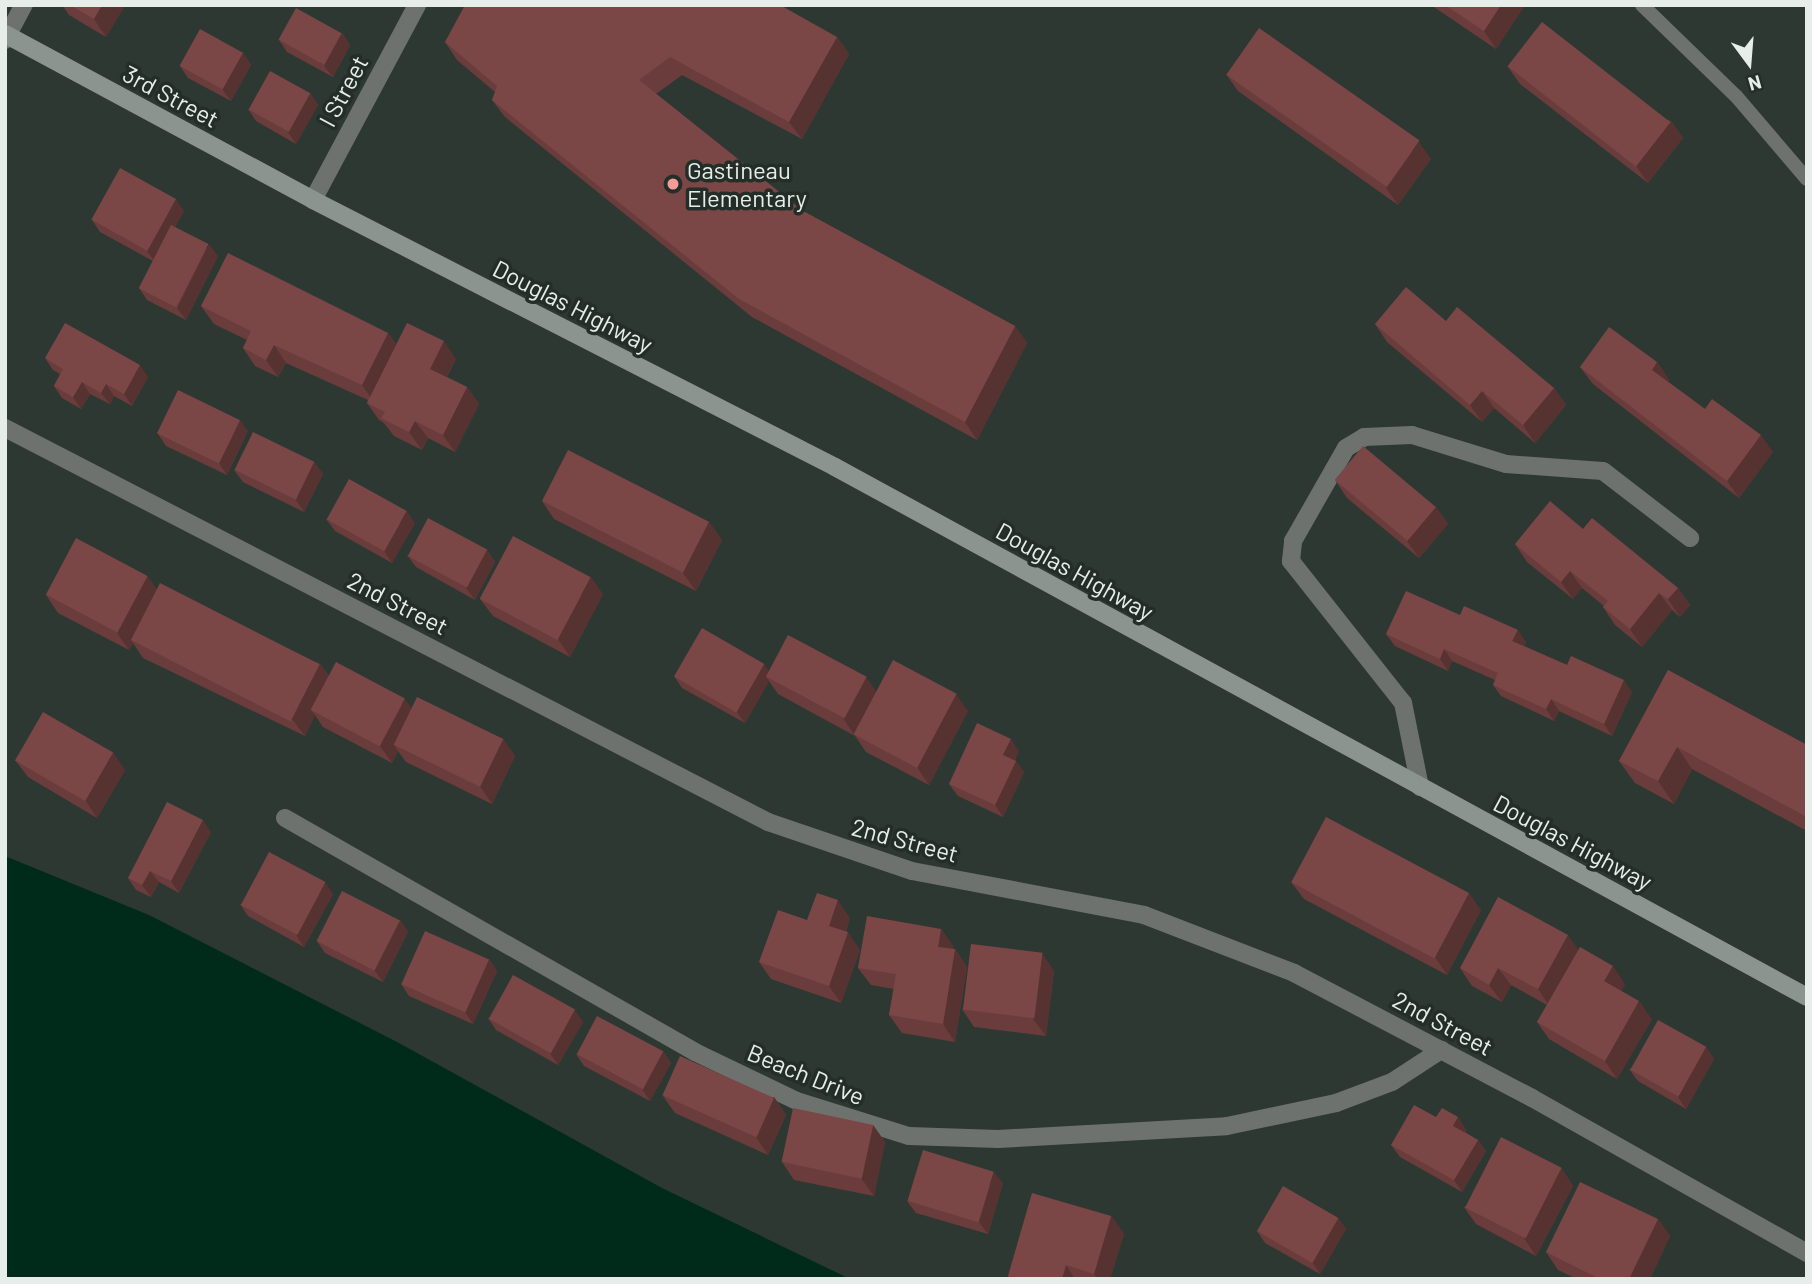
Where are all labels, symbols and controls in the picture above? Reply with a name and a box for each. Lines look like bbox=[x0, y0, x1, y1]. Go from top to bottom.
north arrow bbox=[1714, 28, 1784, 98]
street label: I Street bbox=[312, 50, 374, 132]
street label: 3rd Street bbox=[118, 59, 224, 133]
text: N bbox=[1746, 71, 1764, 96]
place label: Gastineau Elementary bbox=[687, 156, 807, 212]
marker: Gastineau Elementary bbox=[665, 176, 681, 192]
street label: Douglas Highway bbox=[488, 253, 658, 359]
street label: Douglas Highway bbox=[991, 516, 1159, 626]
street label: 2nd Street bbox=[343, 565, 453, 641]
street label: Douglas Highway bbox=[1489, 788, 1657, 896]
street label: 2nd Street bbox=[849, 812, 961, 868]
street label: 2nd Street bbox=[1388, 985, 1498, 1061]
street label: Beach Drive bbox=[743, 1037, 869, 1111]

